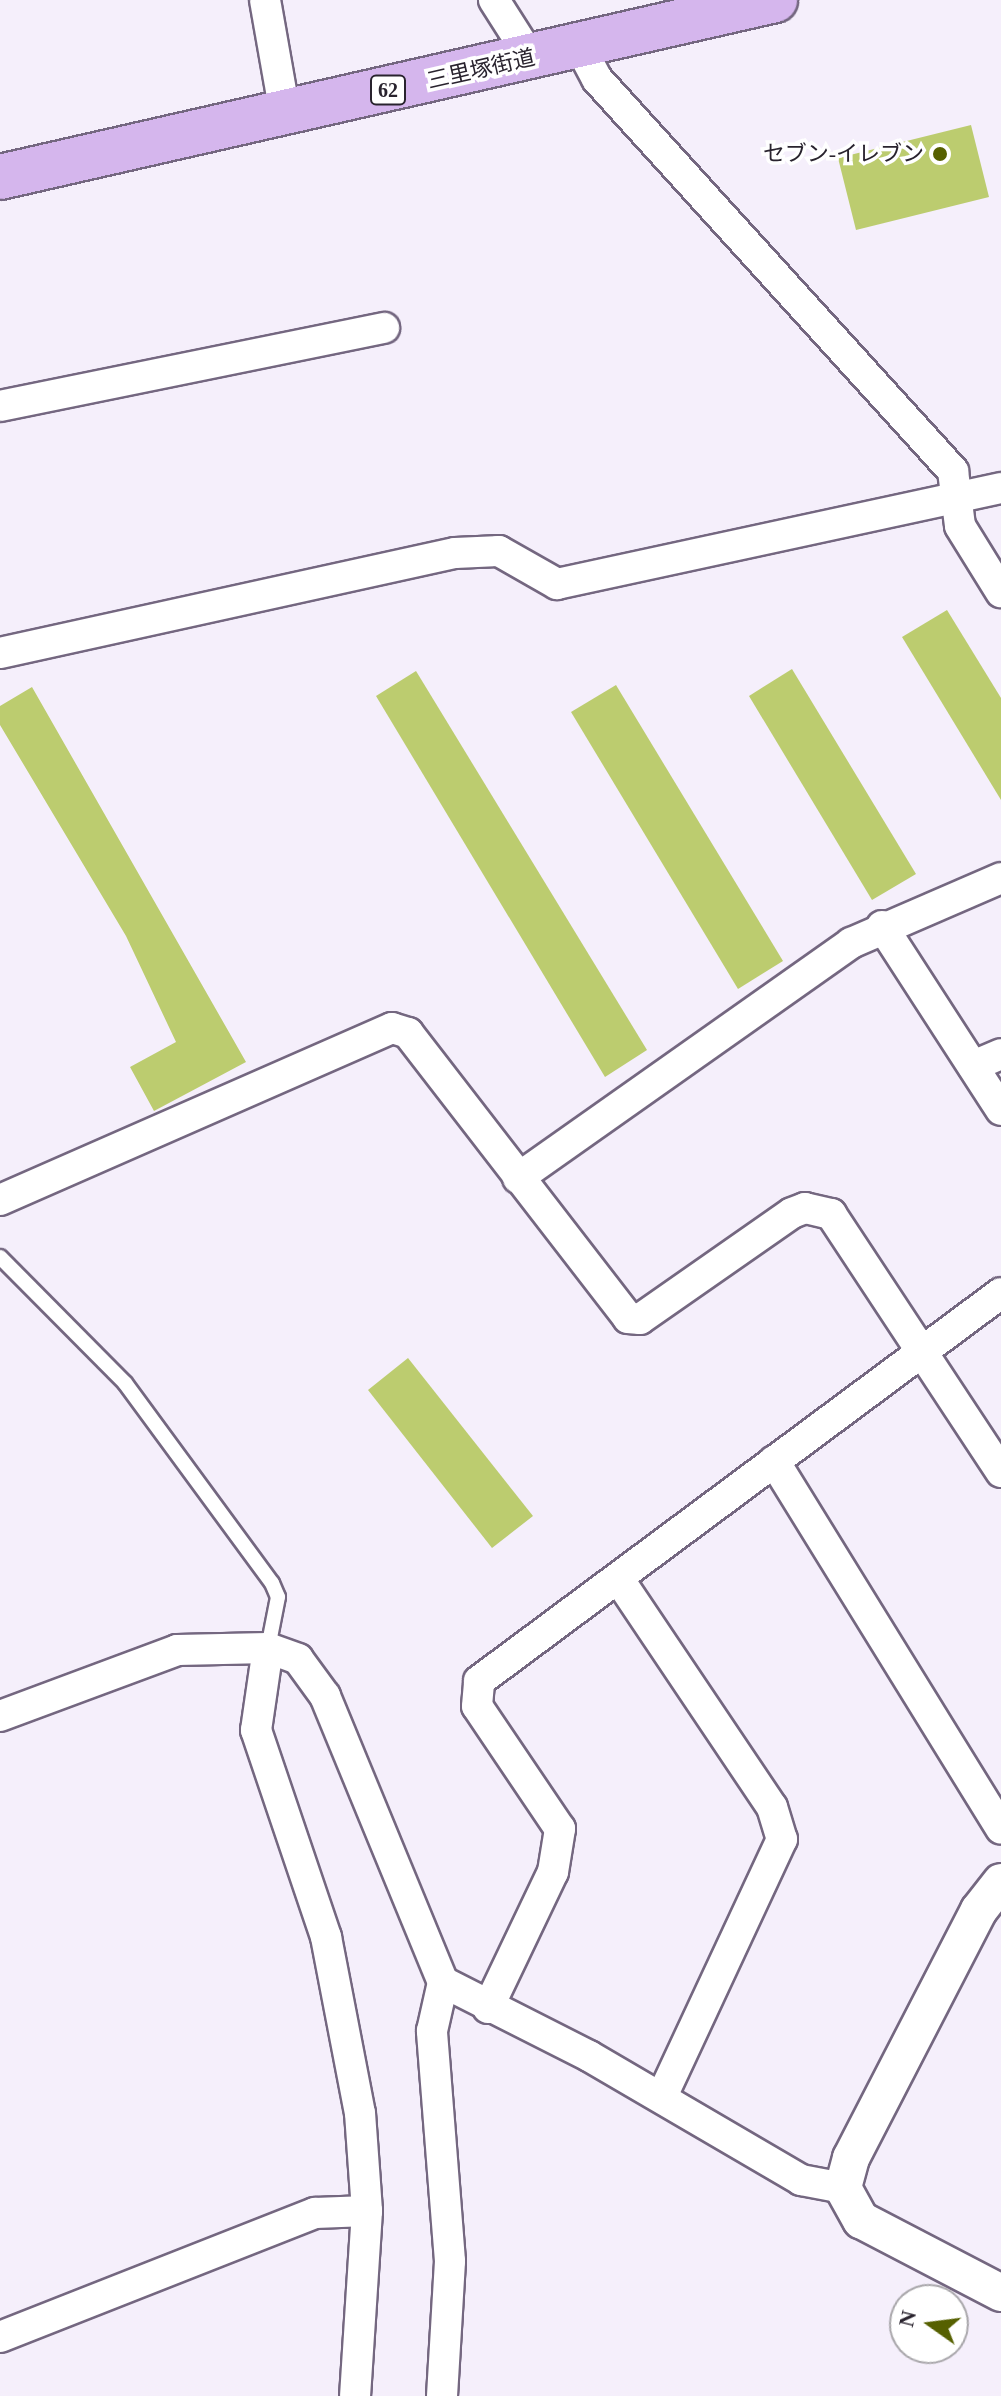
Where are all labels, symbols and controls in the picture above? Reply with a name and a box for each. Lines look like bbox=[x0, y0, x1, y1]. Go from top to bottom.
street label: 三里塚街道 bbox=[424, 44, 538, 94]
road number: 62 bbox=[370, 74, 406, 106]
place label: セブン-イレブン bbox=[763, 141, 924, 167]
marker: セブン-イレブン bbox=[931, 145, 949, 163]
north arrow bbox=[889, 2284, 969, 2364]
text: N bbox=[893, 2308, 921, 2329]

